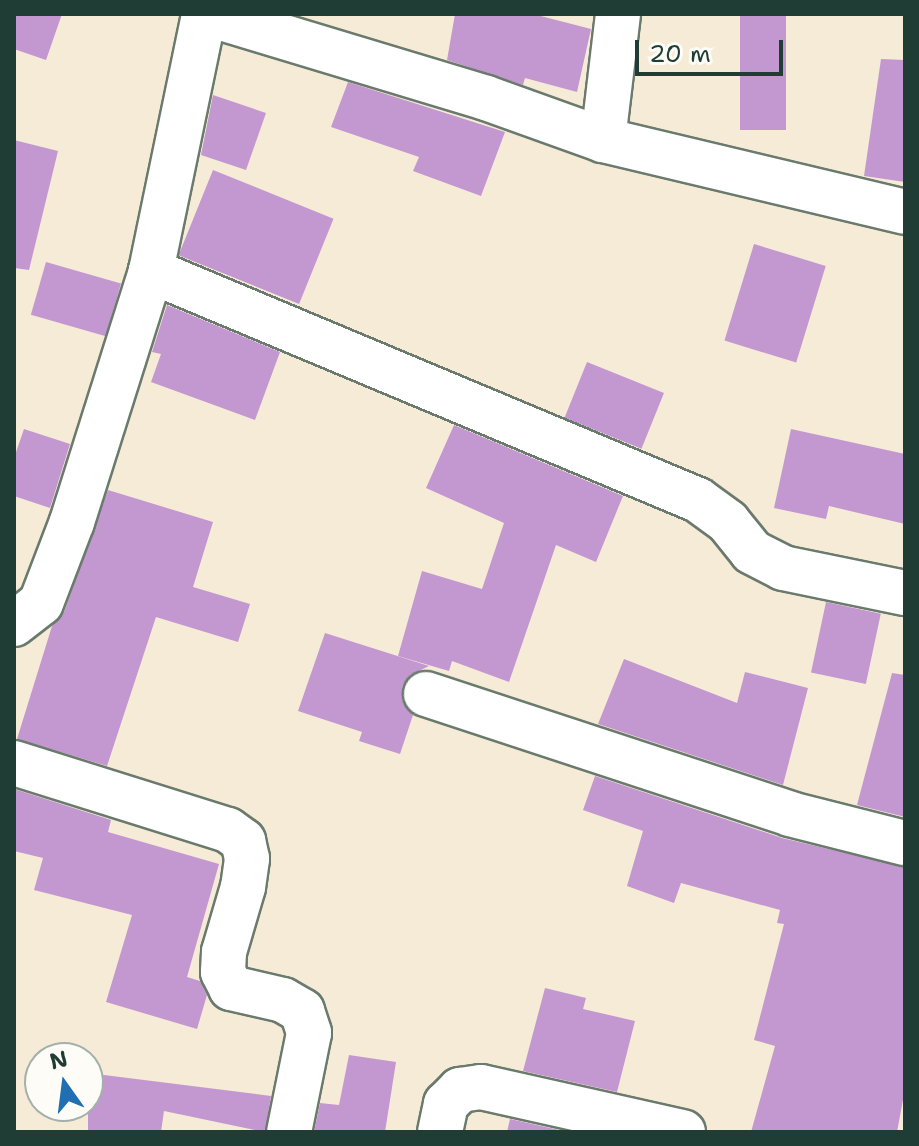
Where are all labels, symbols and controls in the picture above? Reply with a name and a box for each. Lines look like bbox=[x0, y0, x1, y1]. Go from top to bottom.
scale bar bbox=[639, 24, 787, 74]
text: 20 m bbox=[649, 38, 711, 70]
north arrow bbox=[24, 1042, 104, 1122]
text: N bbox=[47, 1044, 71, 1076]

